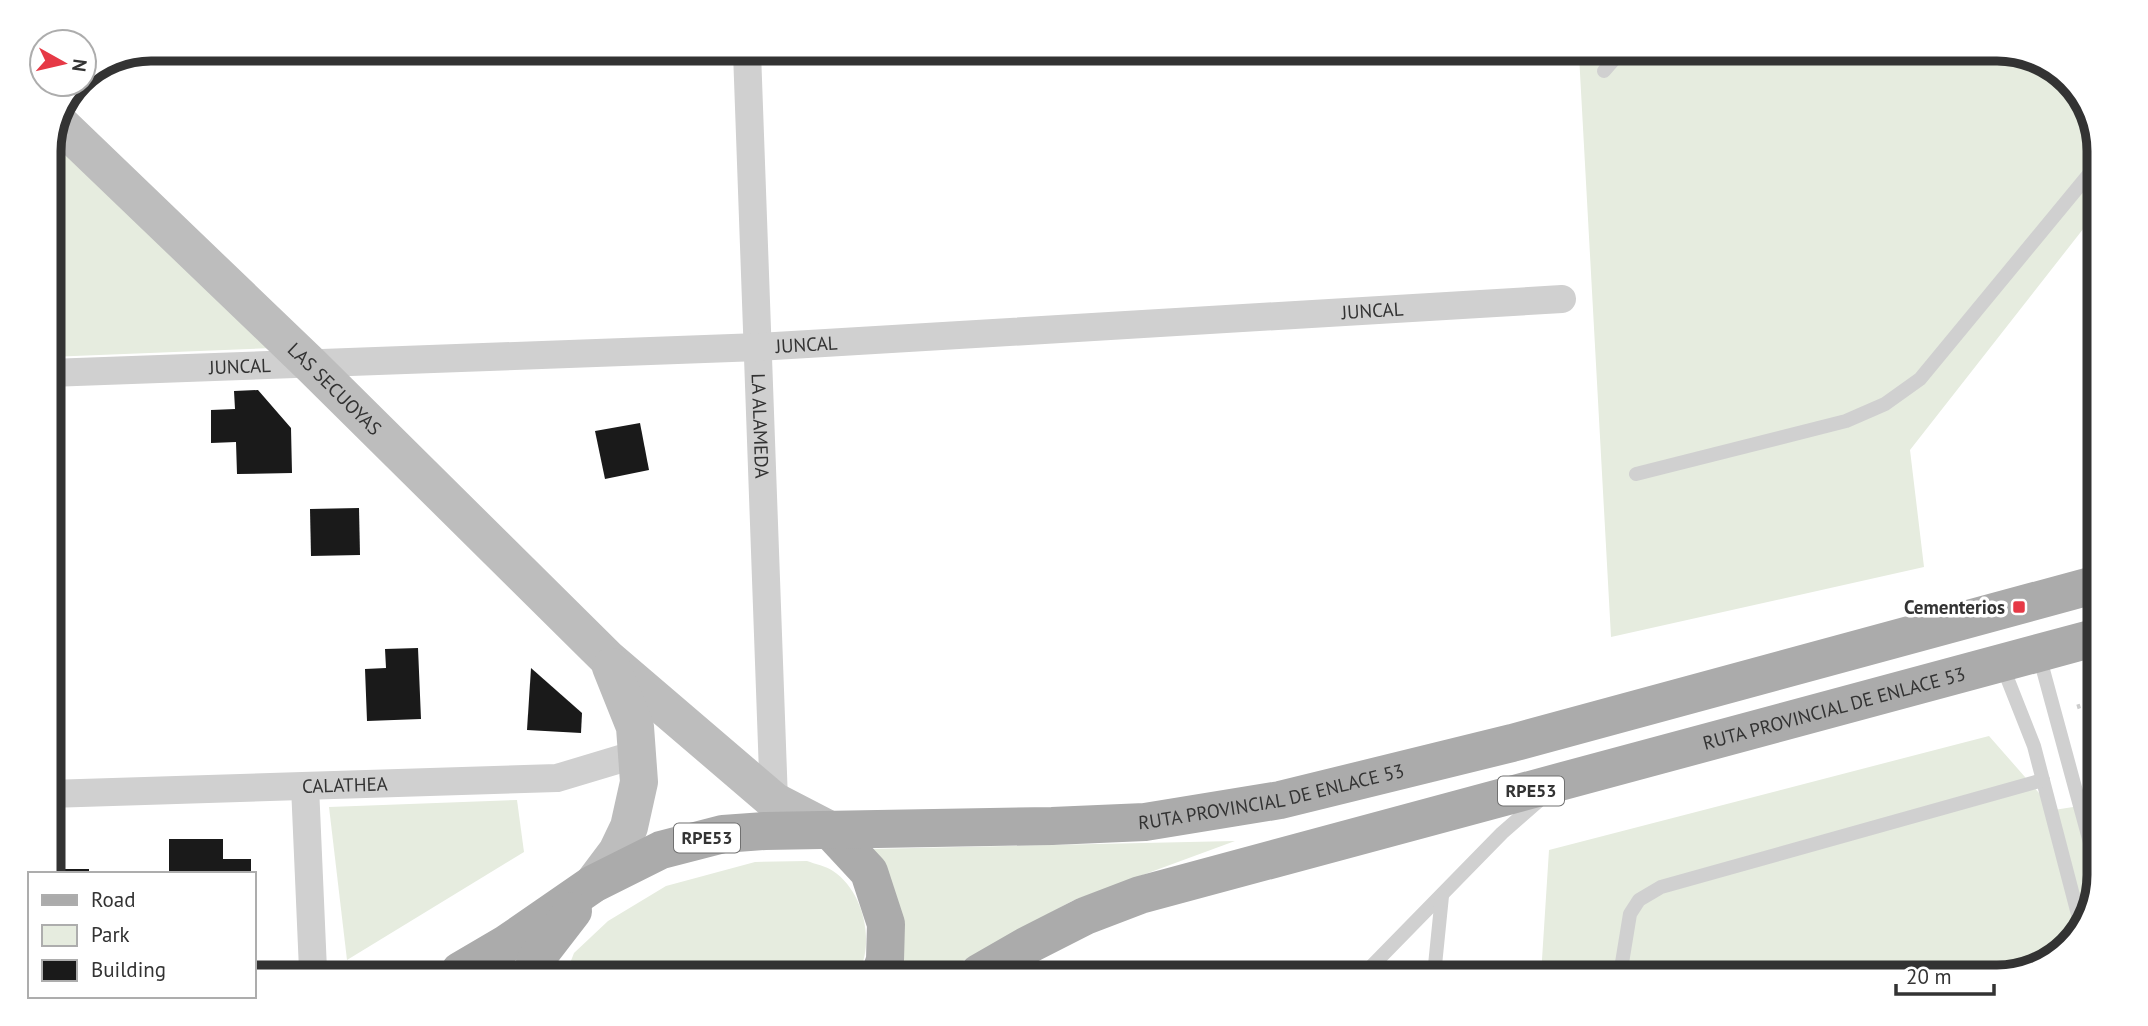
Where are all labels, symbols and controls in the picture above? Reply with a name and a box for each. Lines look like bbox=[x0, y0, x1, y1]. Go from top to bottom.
north arrow bbox=[28, 28, 98, 98]
text: N bbox=[67, 58, 93, 73]
street label: JUNCAL bbox=[1340, 296, 1404, 324]
street label: JUNCAL bbox=[774, 330, 838, 358]
street label: LAS SECUOYAS bbox=[283, 337, 387, 440]
street label: JUNCAL bbox=[207, 353, 271, 379]
street label: LA ALAMEDA bbox=[747, 373, 774, 479]
place label: Cementerios bbox=[1904, 595, 2005, 619]
marker: Cementerios bbox=[2011, 599, 2027, 615]
street label: RUTA PROVINCIAL DE ENLACE 53 bbox=[1700, 661, 1968, 755]
street label: RUTA PROVINCIAL DE ENLACE 53 bbox=[1138, 758, 1407, 834]
street label: CALATHEA bbox=[302, 771, 388, 798]
road number: RPE53 bbox=[1498, 776, 1564, 806]
road number: RPE53 bbox=[674, 824, 740, 852]
legend bbox=[28, 872, 256, 998]
text: Road bbox=[91, 886, 135, 913]
text: Park bbox=[91, 921, 130, 948]
scale bar bbox=[1896, 953, 1994, 997]
text: Building bbox=[91, 956, 166, 983]
text: 20 m bbox=[1906, 963, 1952, 990]

